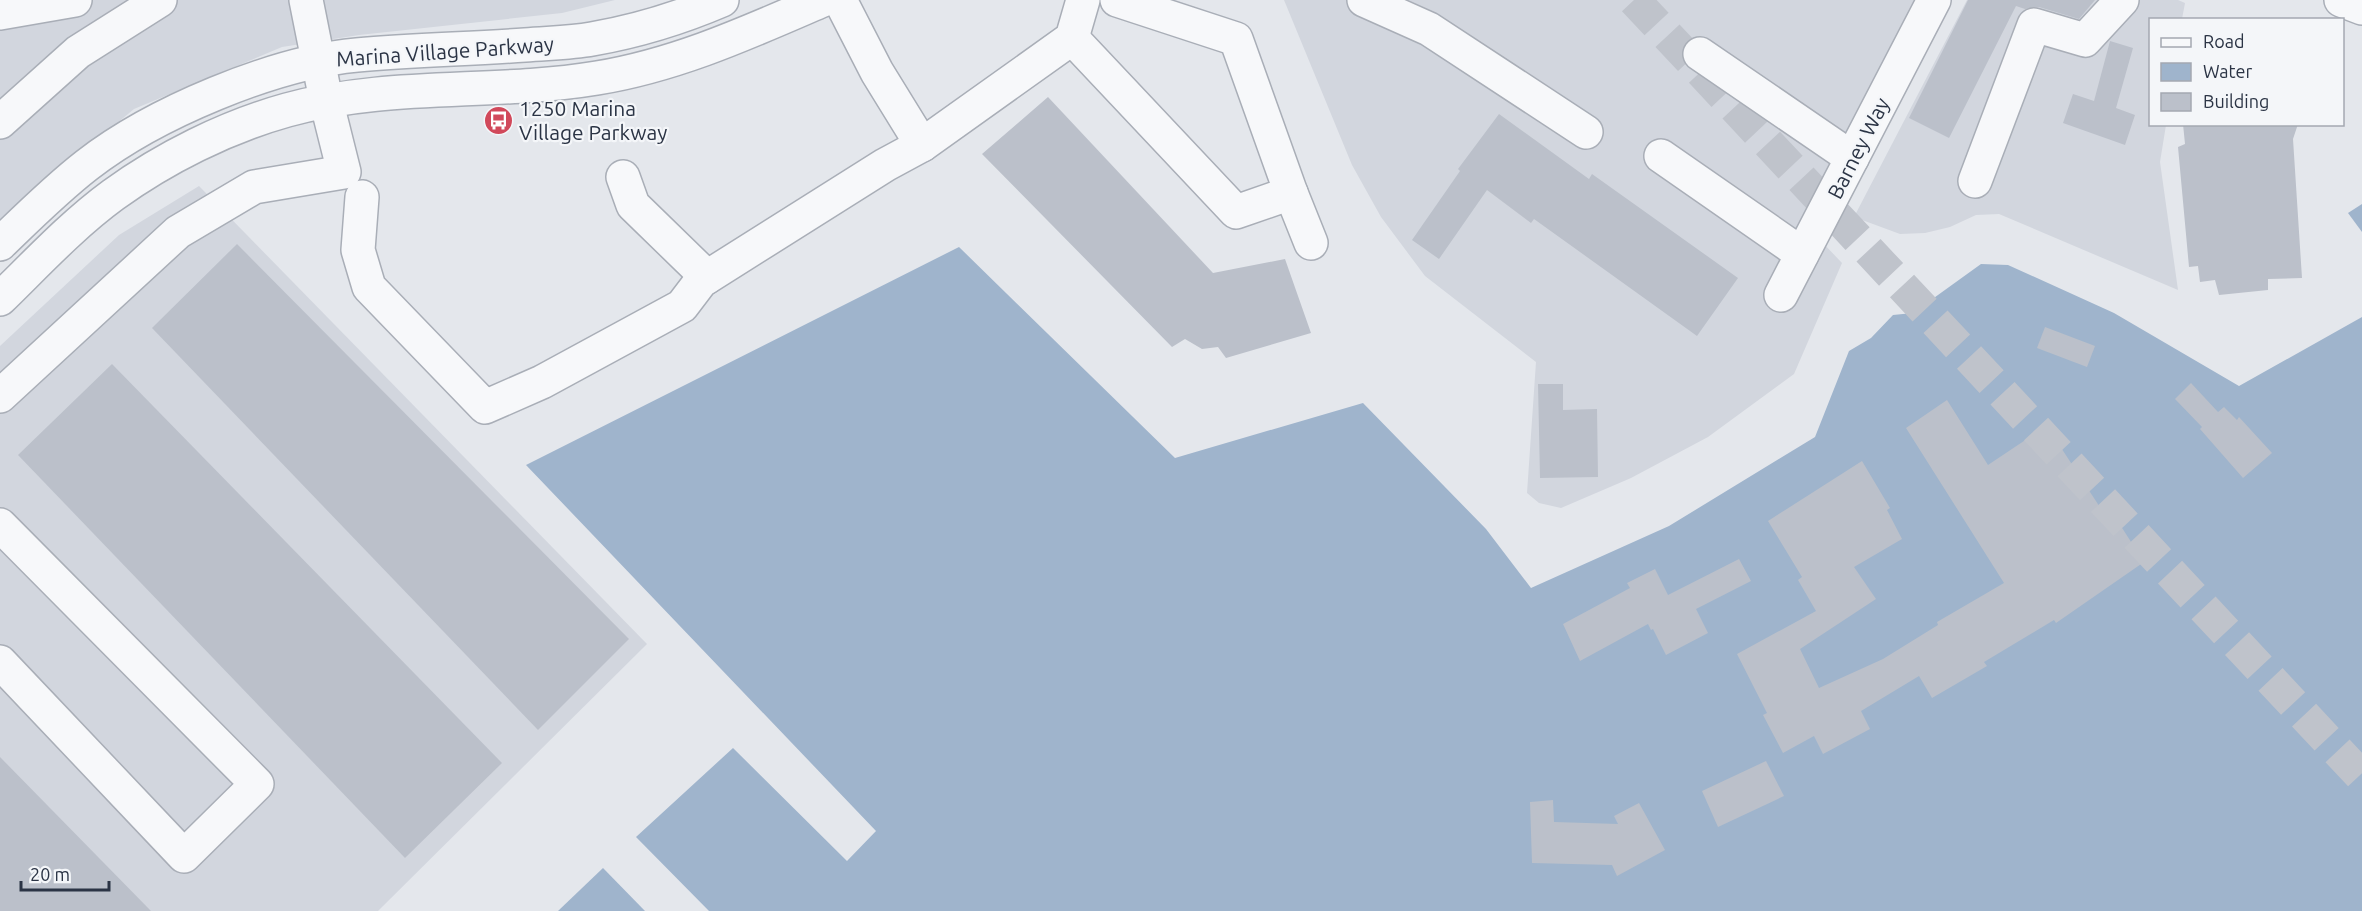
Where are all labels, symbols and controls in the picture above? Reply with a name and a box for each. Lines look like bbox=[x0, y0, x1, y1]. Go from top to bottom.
legend bbox=[2149, 18, 2344, 126]
street label: Marina Village Parkway bbox=[335, 31, 555, 71]
text: Road bbox=[2203, 31, 2245, 51]
text: Water bbox=[2203, 61, 2253, 81]
text: Building bbox=[2203, 91, 2269, 111]
street label: Barney Way bbox=[1822, 93, 1894, 203]
place label: 1250 Marina Village Parkway bbox=[519, 96, 667, 144]
bus stop icon: 1250 Marina Village Parkway bbox=[482, 104, 514, 136]
scale bar bbox=[21, 854, 110, 892]
text: 20 m bbox=[30, 864, 70, 884]

